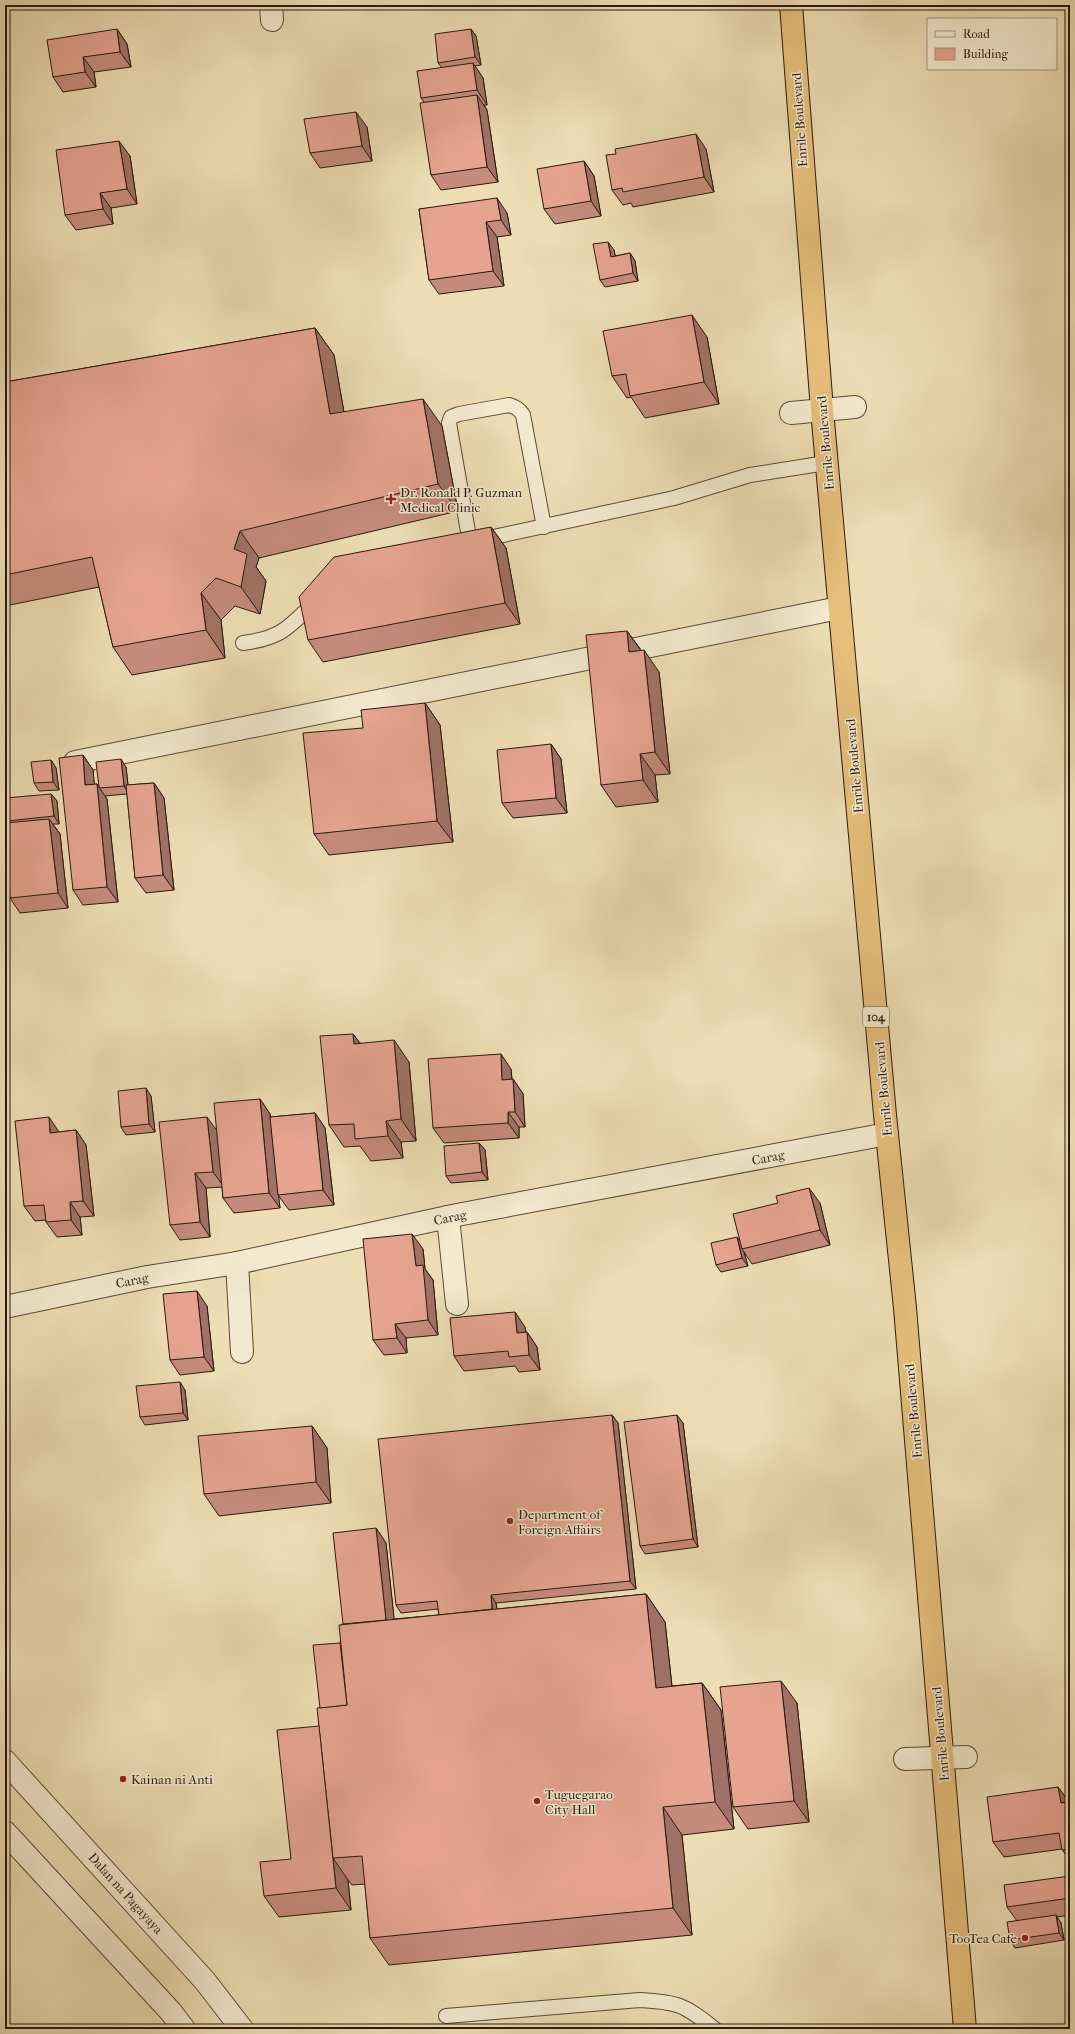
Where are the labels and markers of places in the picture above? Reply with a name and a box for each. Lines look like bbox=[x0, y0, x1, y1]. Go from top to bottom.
place label: Dr. Ronald P. Guzman Medical Clinic bbox=[400, 485, 522, 515]
marker: Dr. Ronald P. Guzman Medical Clinic bbox=[385, 493, 397, 505]
place label: Department of Foreign Affairs bbox=[518, 1507, 603, 1537]
marker: Department of Foreign Affairs bbox=[505, 1516, 515, 1526]
place label: Kainan ni Anti bbox=[131, 1772, 213, 1787]
marker: Kainan ni Anti bbox=[118, 1774, 128, 1784]
place label: Tuguegarao City Hall bbox=[545, 1787, 613, 1817]
marker: Tuguegarao City Hall bbox=[532, 1796, 542, 1806]
place label: TooTea Cafe bbox=[949, 1931, 1018, 1946]
marker: TooTea Cafe bbox=[1020, 1933, 1030, 1943]

